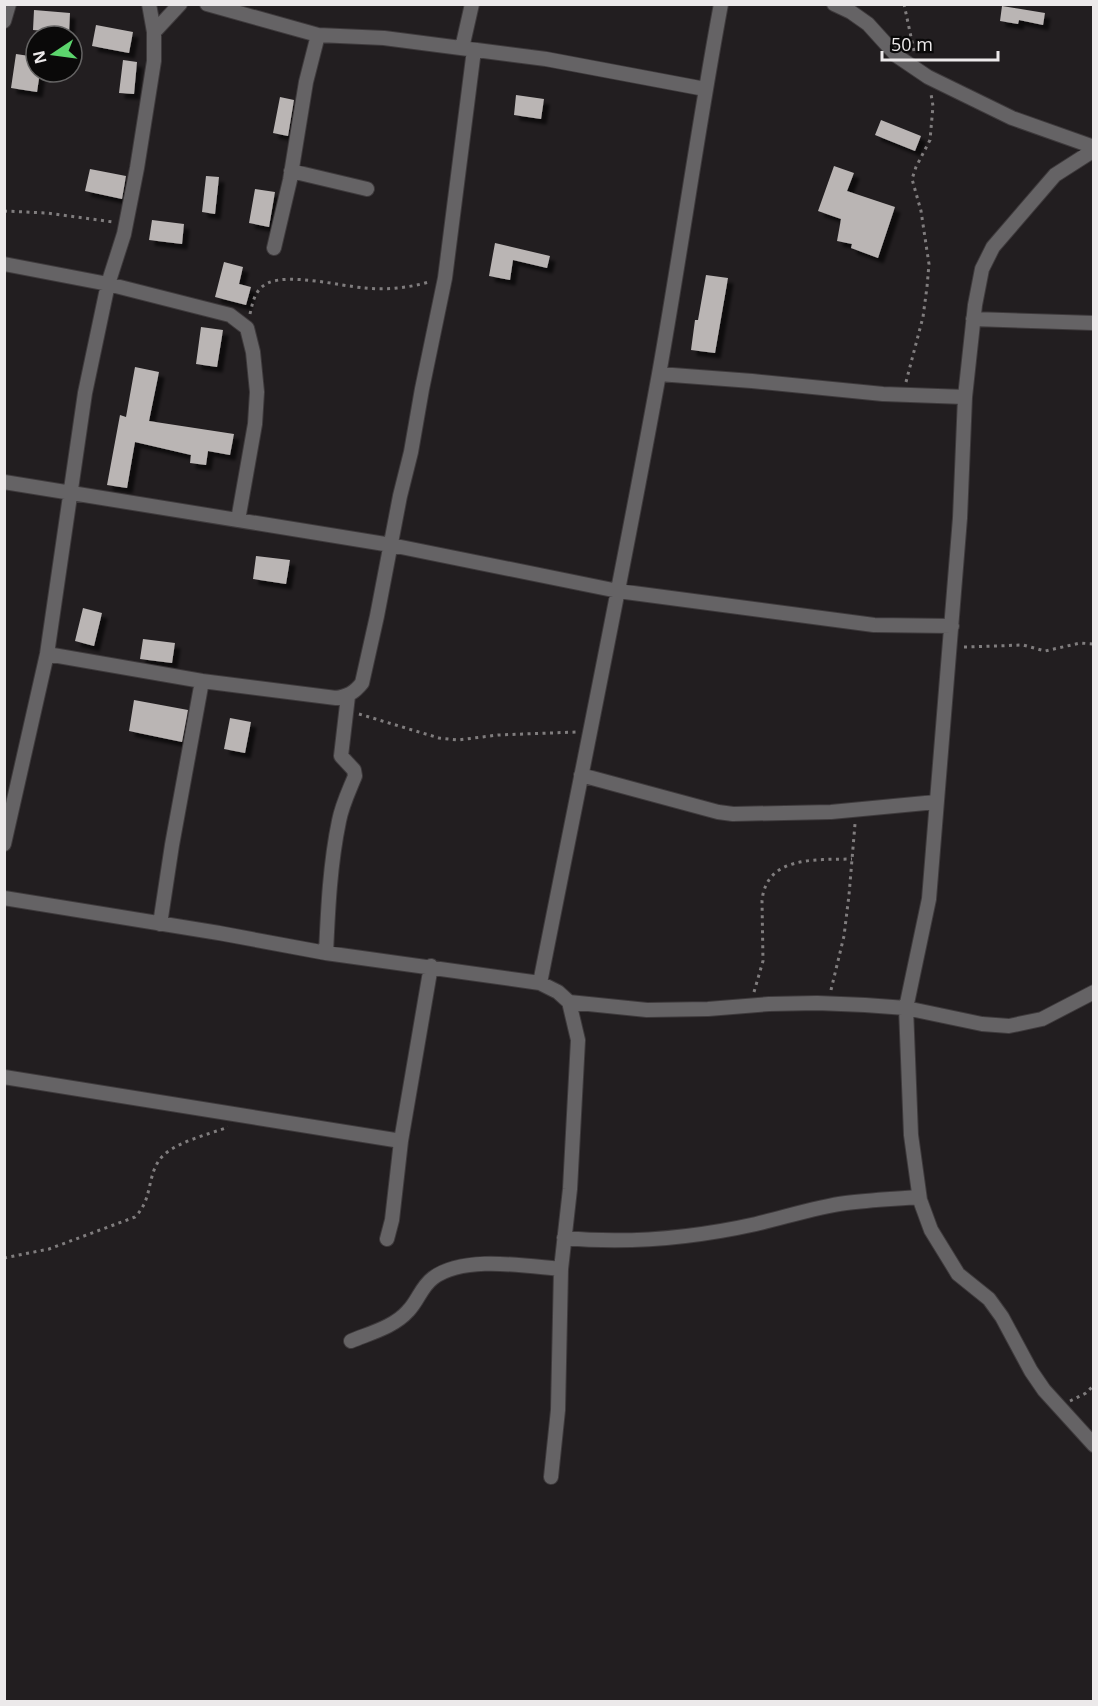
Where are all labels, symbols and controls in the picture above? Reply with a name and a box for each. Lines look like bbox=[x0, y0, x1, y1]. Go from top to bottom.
north arrow bbox=[24, 24, 84, 84]
scale bar bbox=[882, 24, 998, 62]
text: 50 m bbox=[891, 32, 933, 56]
text: N bbox=[27, 49, 52, 66]

